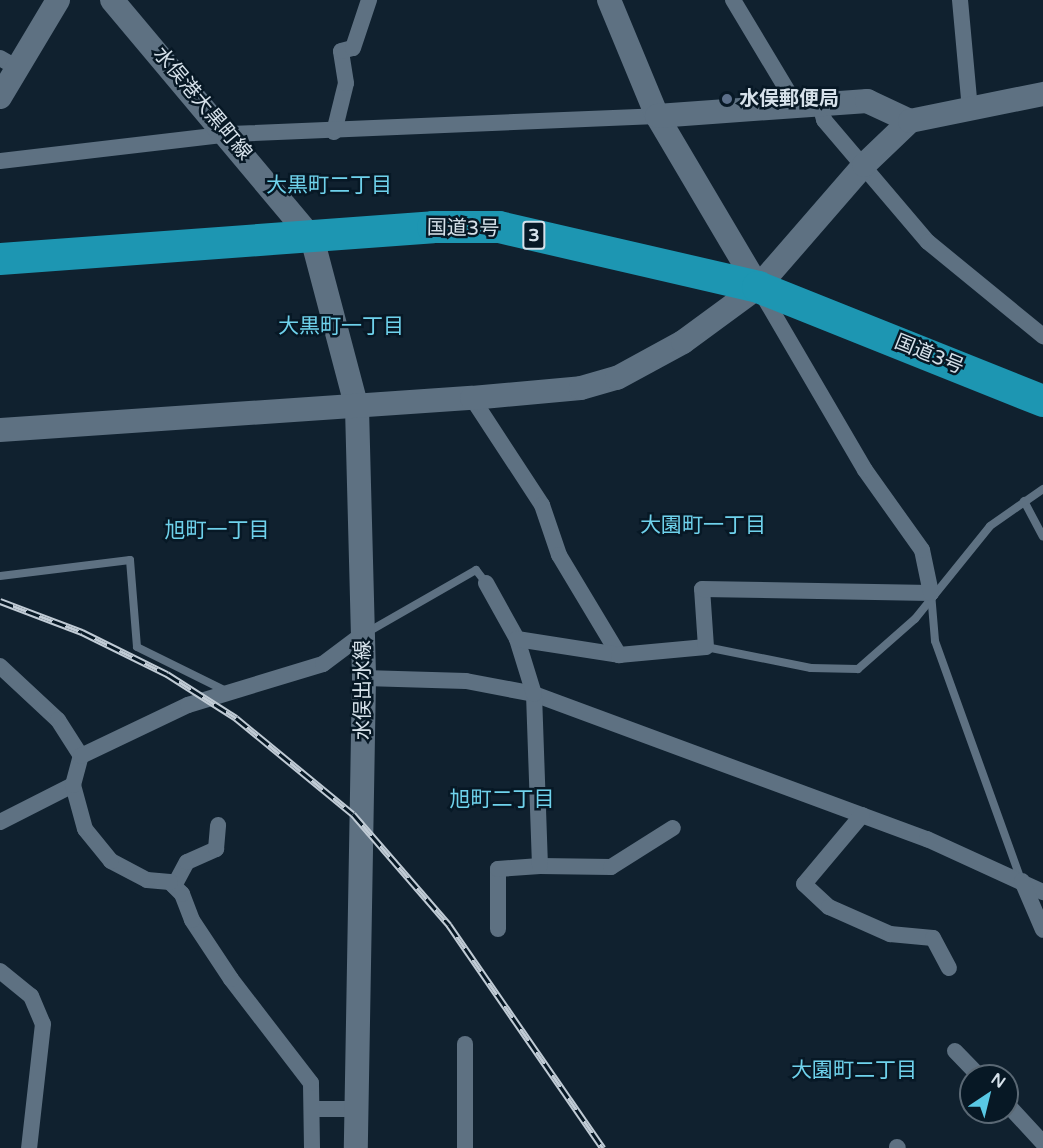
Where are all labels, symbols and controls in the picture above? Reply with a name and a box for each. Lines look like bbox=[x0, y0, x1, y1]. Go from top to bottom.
street label: 水俣港大黒町線 bbox=[148, 43, 256, 165]
place label: 水俣郵便局 bbox=[739, 87, 839, 111]
marker: 水俣郵便局 bbox=[720, 92, 734, 106]
district label: 大黒町二丁目 bbox=[266, 173, 392, 199]
street label: 国道3号 bbox=[427, 216, 499, 242]
road number: 3 bbox=[522, 220, 546, 250]
district label: 大黒町一丁目 bbox=[278, 314, 404, 340]
street label: 国道3号 bbox=[891, 330, 967, 380]
district label: 大園町一丁目 bbox=[640, 513, 766, 539]
district label: 旭町一丁目 bbox=[165, 518, 269, 544]
street label: 水俣出水線 bbox=[351, 640, 375, 740]
district label: 旭町二丁目 bbox=[450, 787, 554, 813]
district label: 大園町二丁目 bbox=[791, 1058, 917, 1084]
north arrow bbox=[959, 1064, 1019, 1124]
text: N bbox=[987, 1069, 1009, 1093]

